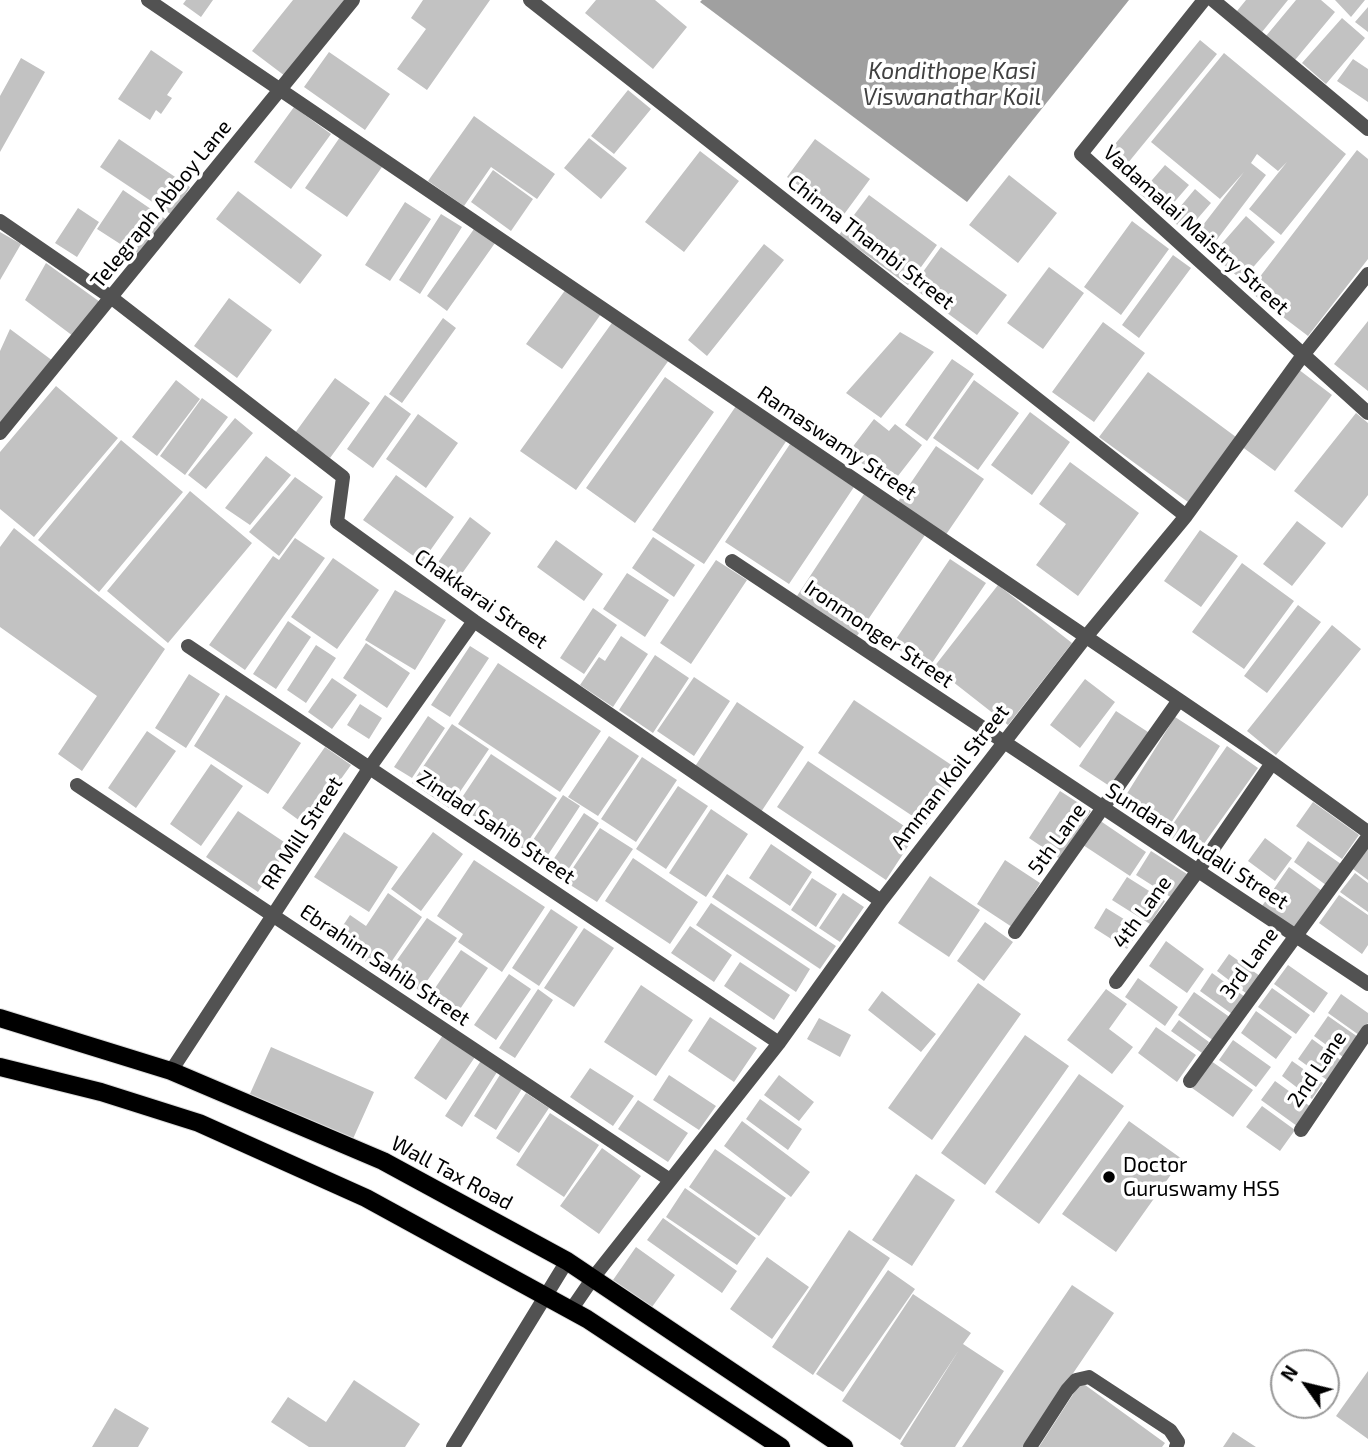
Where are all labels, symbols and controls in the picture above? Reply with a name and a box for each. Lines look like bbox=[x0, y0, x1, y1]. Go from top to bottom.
water label: Kondithope Kasi Viswanathar Koil bbox=[863, 57, 1041, 111]
street label: Telegraph Abboy Lane bbox=[85, 115, 237, 293]
street label: Vadamalai Maistry Street bbox=[1098, 140, 1294, 320]
street label: Chinna Thambi Street bbox=[783, 169, 959, 315]
street label: Ramaswamy Street bbox=[753, 380, 921, 506]
street label: Chakkarai Street bbox=[410, 544, 552, 654]
street label: Ironmonger Street bbox=[800, 575, 958, 693]
street label: Amman Koil Street bbox=[886, 700, 1014, 854]
street label: Zindad Sahib Street bbox=[412, 765, 580, 889]
street label: RR Mill Street bbox=[256, 772, 348, 894]
street label: Sundara Mudali Street bbox=[1101, 778, 1293, 914]
street label: 5th Lane bbox=[1023, 798, 1091, 880]
street label: 4th Lane bbox=[1107, 871, 1177, 953]
street label: Ebrahim Sahib Street bbox=[295, 899, 475, 1031]
street label: 3rd Lane bbox=[1215, 922, 1283, 1004]
street label: 2nd Lane bbox=[1282, 1026, 1352, 1112]
street label: Wall Tax Road bbox=[387, 1130, 517, 1216]
place label: Doctor Guruswamy HSS bbox=[1123, 1152, 1280, 1202]
marker: Doctor Guruswamy HSS bbox=[1101, 1169, 1117, 1185]
north arrow bbox=[1270, 1349, 1340, 1419]
text: N bbox=[1275, 1361, 1302, 1385]

